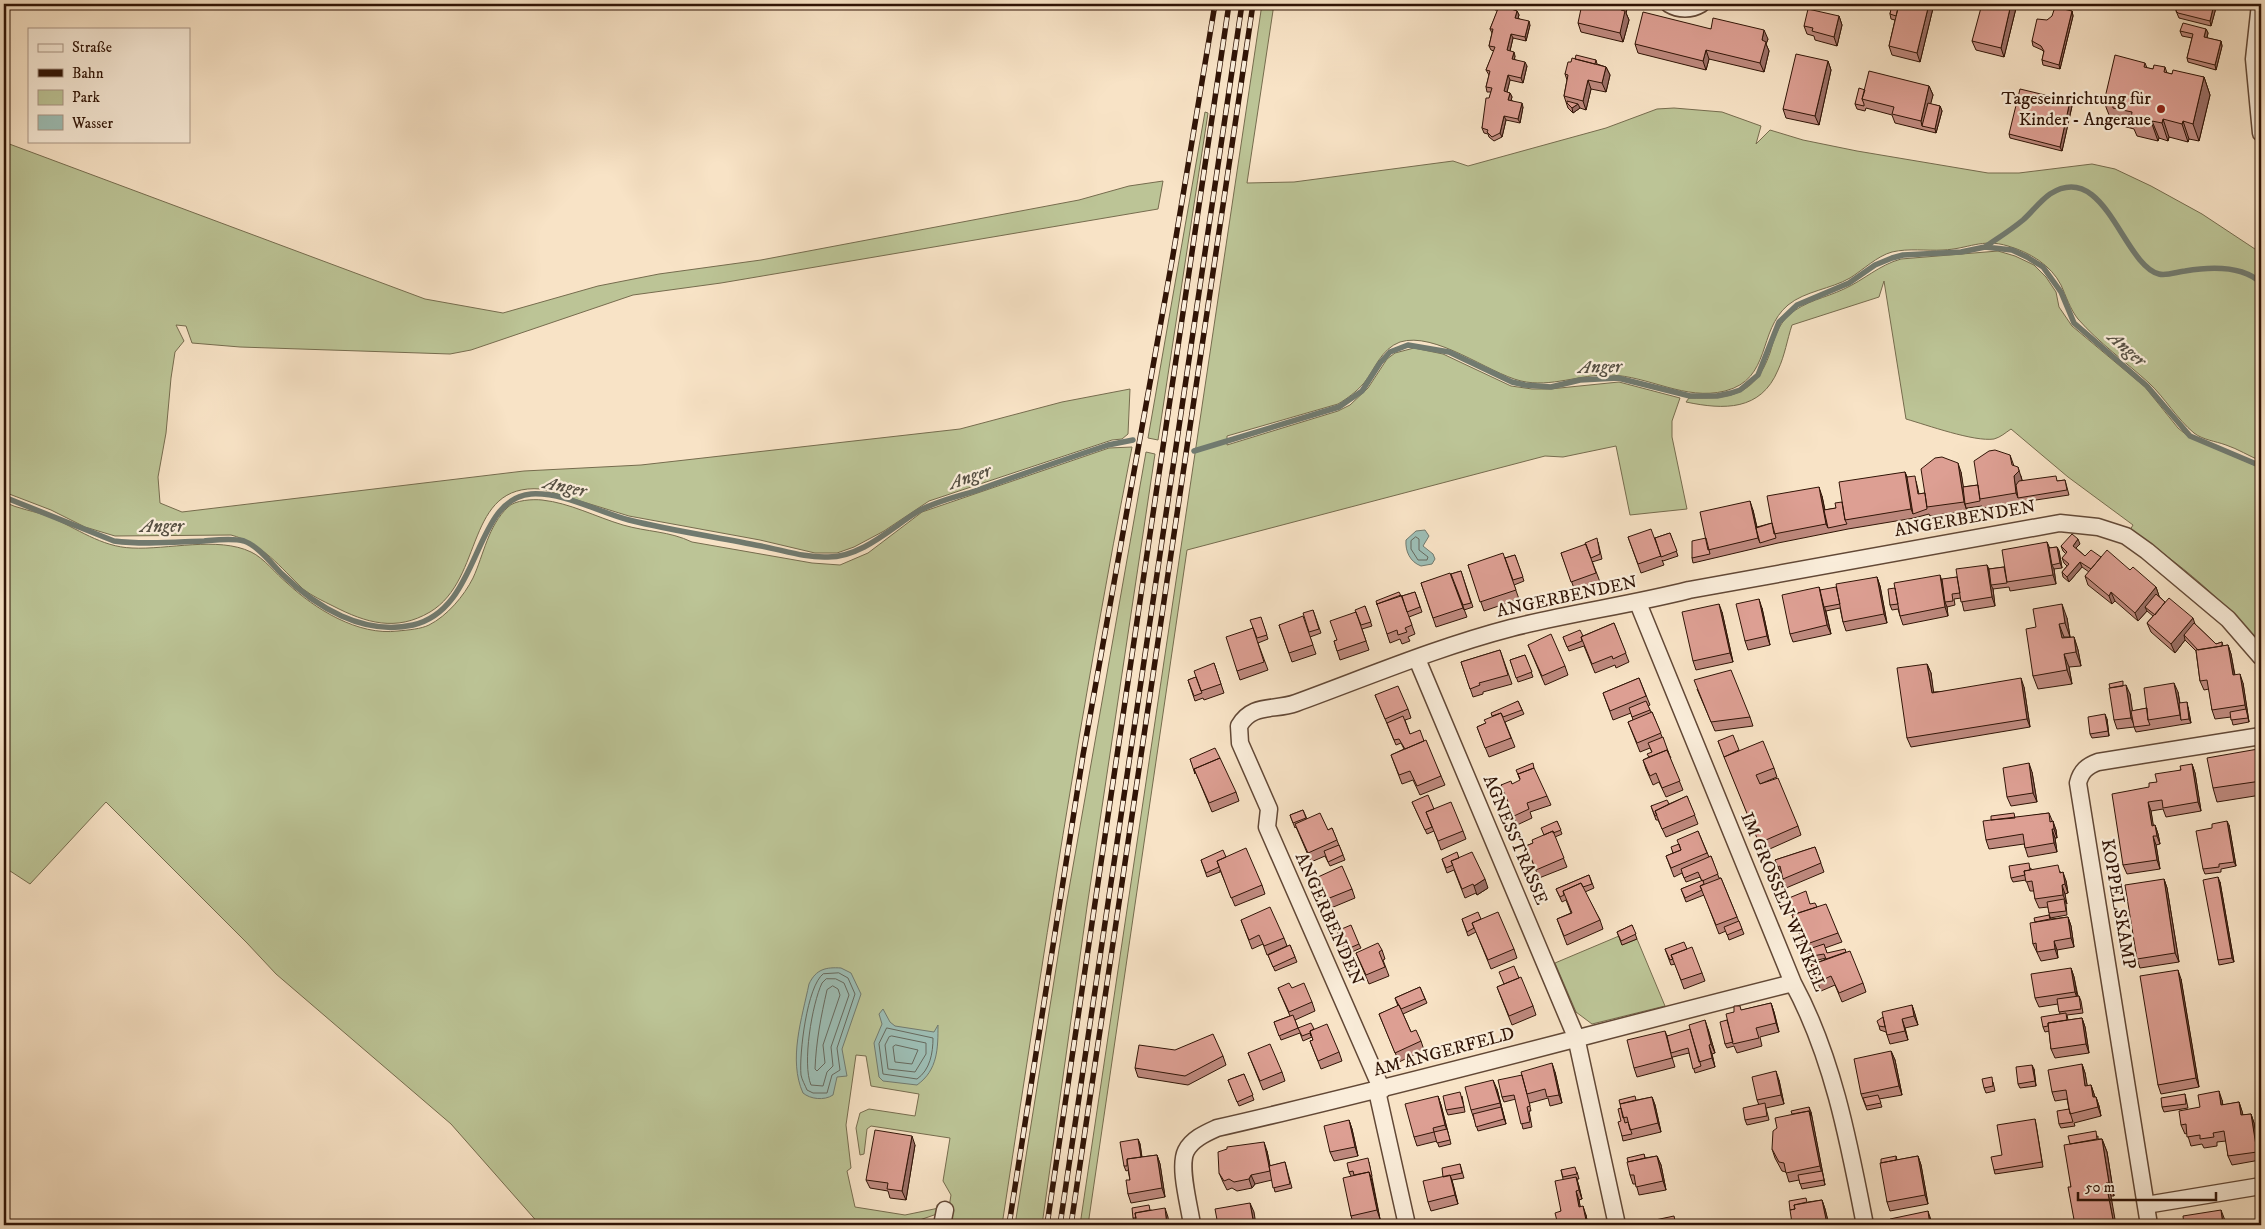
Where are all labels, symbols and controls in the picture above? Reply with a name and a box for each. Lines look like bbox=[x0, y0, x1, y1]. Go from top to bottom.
legend bbox=[28, 28, 190, 142]
text: Straße bbox=[72, 38, 112, 57]
text: Bahn bbox=[72, 64, 104, 83]
text: Park bbox=[72, 88, 101, 107]
place label: Tageseinrichtung für Kinder - Angeraue bbox=[2002, 88, 2151, 131]
marker: Tageseinrichtung für Kinder - Angeraue bbox=[2155, 103, 2167, 115]
text: Wasser bbox=[71, 114, 113, 133]
water label: Anger bbox=[2102, 325, 2153, 373]
water label: Anger bbox=[1576, 355, 1624, 379]
water label: Anger bbox=[944, 458, 996, 496]
water label: Anger bbox=[540, 471, 591, 503]
street label: ANGERBENDEN bbox=[1893, 496, 2038, 542]
water label: Anger bbox=[138, 515, 186, 538]
street label: ANGERBENDEN bbox=[1495, 571, 1639, 623]
street label: AGNESSTRASSE bbox=[1478, 772, 1552, 908]
street label: IM GROSSEN WINKEL bbox=[1735, 809, 1831, 995]
street label: KOPPELSKAMP bbox=[2096, 837, 2140, 971]
street label: ANGERBENDEN bbox=[1290, 849, 1368, 989]
street label: AM ANGERFELD bbox=[1371, 1023, 1517, 1081]
scale bar bbox=[2078, 1169, 2215, 1201]
text: 50 m bbox=[2085, 1178, 2115, 1197]

